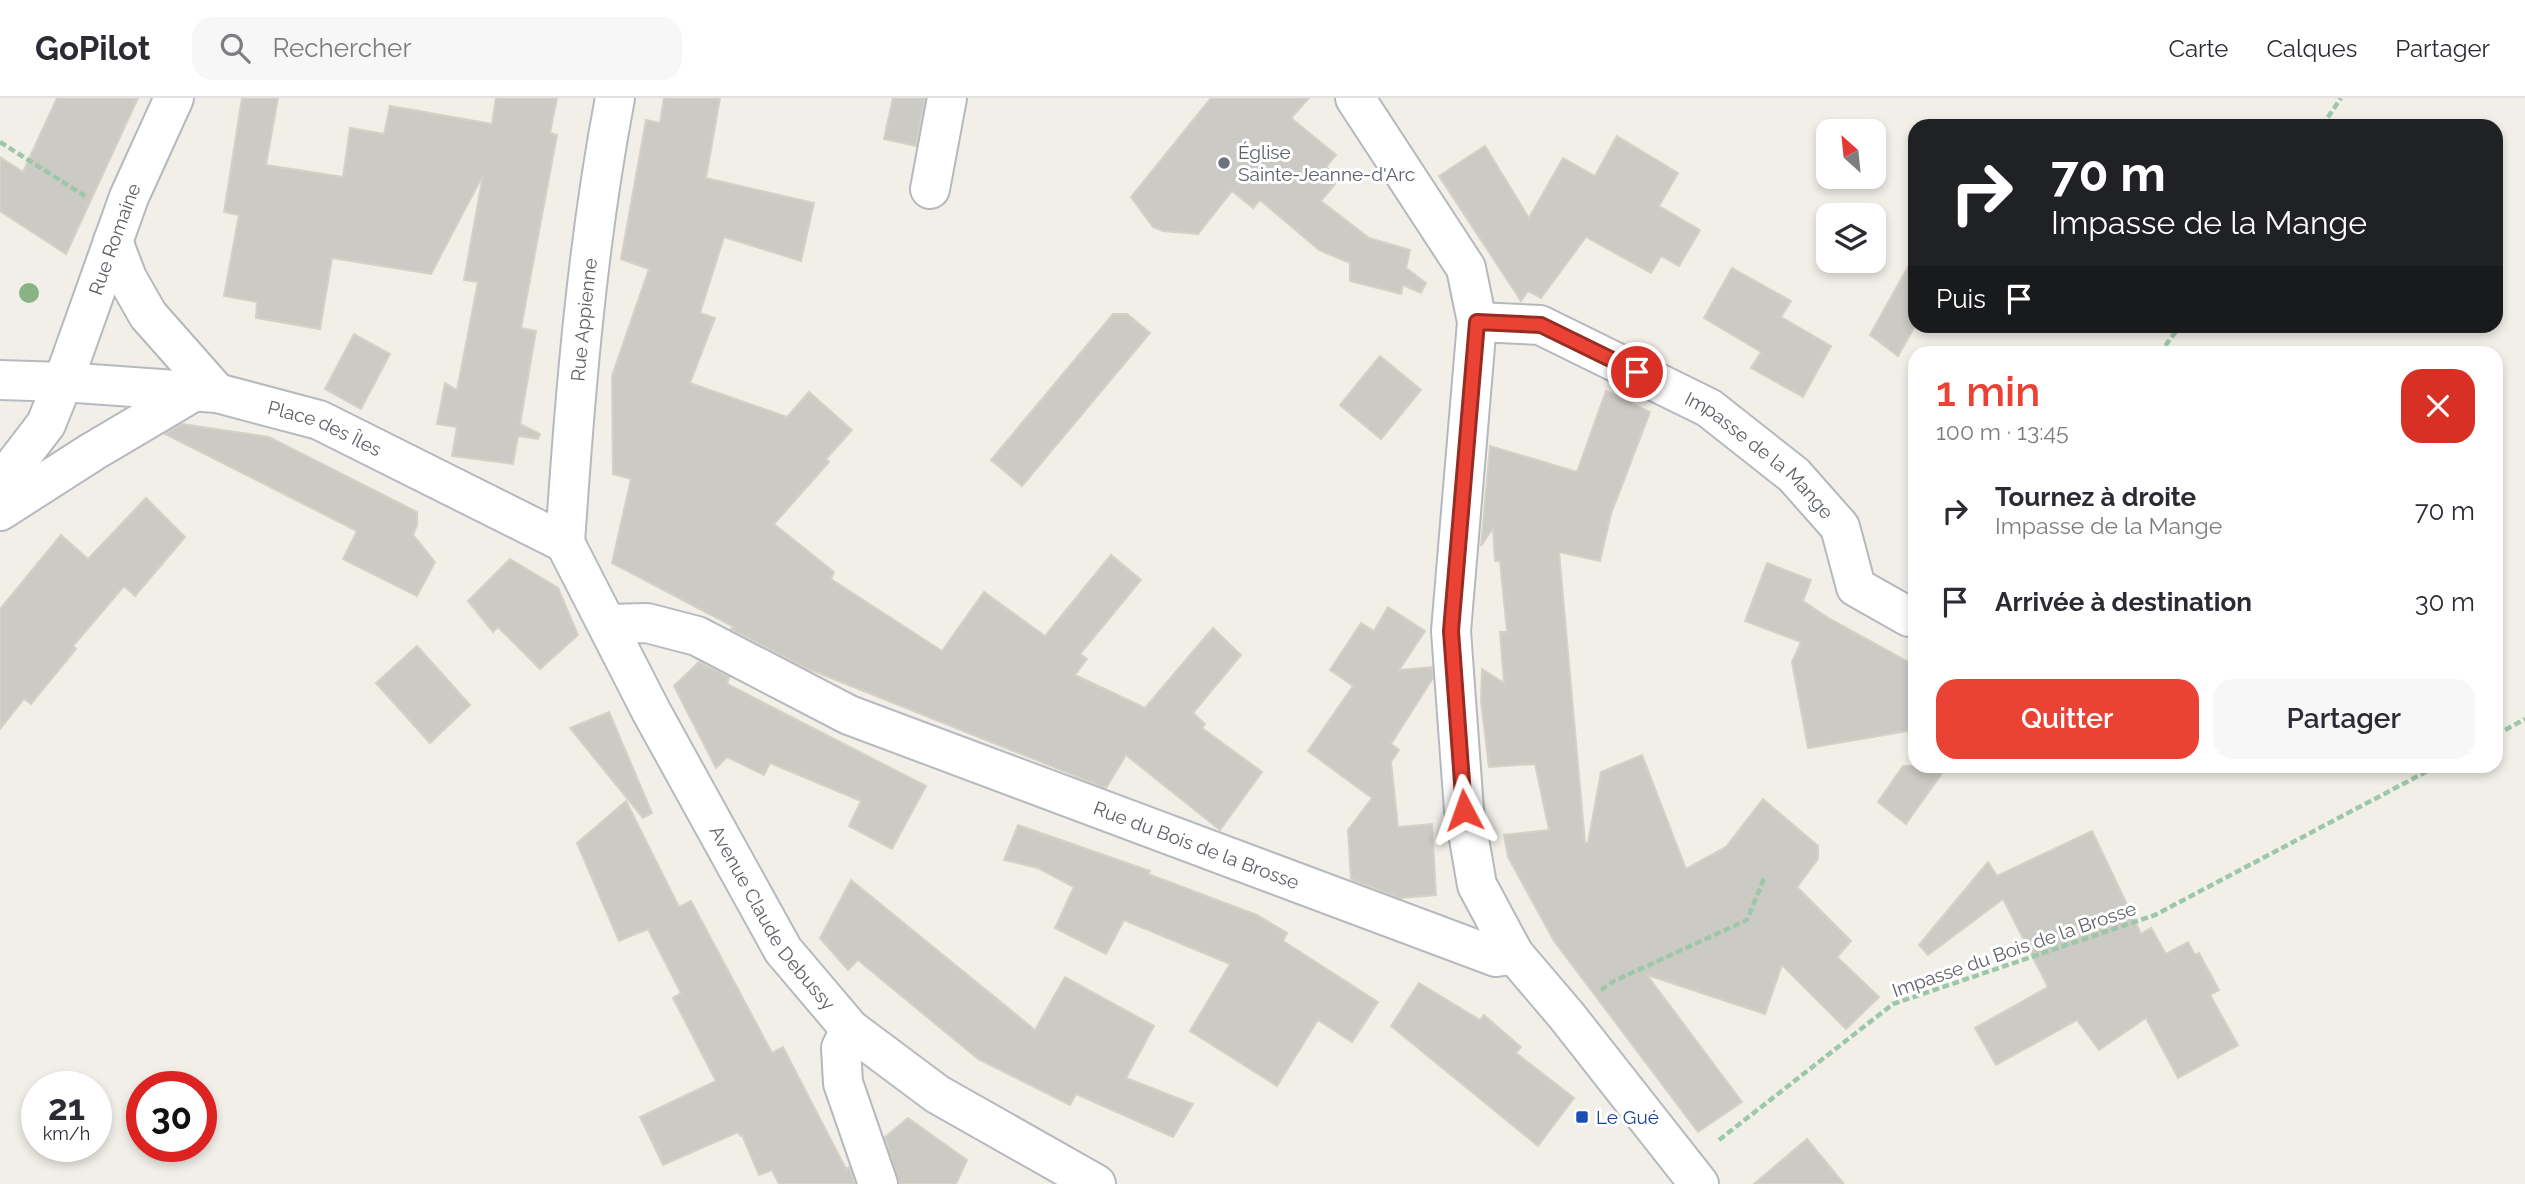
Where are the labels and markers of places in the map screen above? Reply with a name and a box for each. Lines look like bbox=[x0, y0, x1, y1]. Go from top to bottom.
place label: Église Sainte-Jeanne-d'Arc bbox=[1238, 141, 1415, 185]
marker: Église Sainte-Jeanne-d'Arc bbox=[1216, 155, 1232, 171]
pin bbox=[1607, 342, 1667, 402]
place label: Le Gué bbox=[1596, 1106, 1659, 1128]
marker: Le Gué bbox=[1574, 1109, 1590, 1125]

